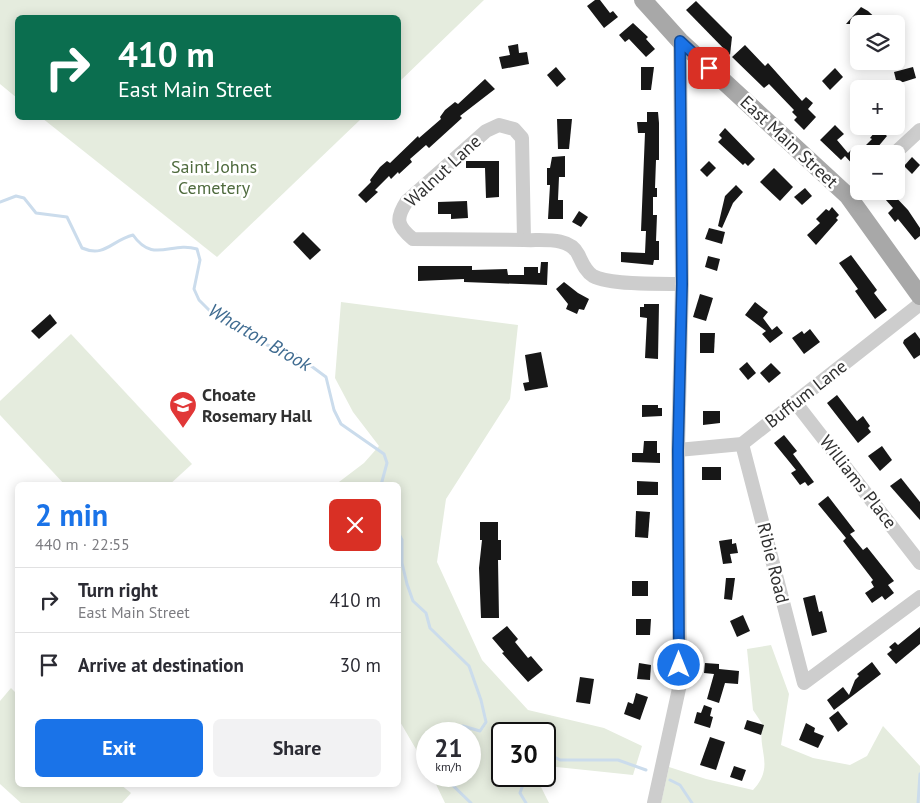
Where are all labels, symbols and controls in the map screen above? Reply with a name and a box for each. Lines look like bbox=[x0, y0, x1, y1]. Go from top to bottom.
map controls bbox=[850, 15, 905, 200]
button: layers bbox=[850, 15, 905, 70]
text: 410 m bbox=[118, 31, 215, 77]
icon: right bbox=[35, 35, 100, 100]
pin bbox=[688, 47, 730, 89]
icon: arrive bbox=[695, 54, 723, 82]
text: East Main Street bbox=[118, 75, 272, 103]
button: + bbox=[850, 80, 905, 135]
street label: East Main Street bbox=[736, 90, 843, 193]
street label: Walnut Lane bbox=[400, 130, 485, 212]
button: − bbox=[850, 145, 905, 200]
park label: Saint Johns Cemetery bbox=[171, 155, 257, 199]
water label: Wharton Brook bbox=[204, 298, 317, 377]
street label: Buffum Lane bbox=[760, 354, 851, 433]
place label: Choate Rosemary Hall bbox=[202, 383, 313, 427]
school or university icon: Choate Rosemary Hall bbox=[168, 390, 198, 429]
street label: Williams Place bbox=[815, 430, 902, 533]
text: 2 min bbox=[35, 495, 108, 534]
button: close bbox=[329, 499, 381, 551]
street label: Ribie Road bbox=[752, 520, 795, 606]
text: 440 m · 22:55 bbox=[35, 534, 130, 554]
text: Turn right bbox=[78, 578, 158, 602]
icon: right bbox=[35, 586, 63, 614]
text: 410 m bbox=[329, 588, 381, 612]
text: East Main Street bbox=[78, 602, 190, 622]
position arrow bbox=[652, 638, 704, 690]
icon: arrive bbox=[35, 651, 63, 679]
text: Arrive at destination bbox=[78, 653, 244, 677]
text: 30 m bbox=[340, 653, 381, 677]
button: Exit bbox=[35, 719, 203, 777]
button: Share bbox=[213, 719, 381, 777]
speed limit sign: 30 bbox=[491, 722, 556, 787]
text: 21 bbox=[434, 732, 463, 764]
text: km/h bbox=[435, 759, 462, 774]

